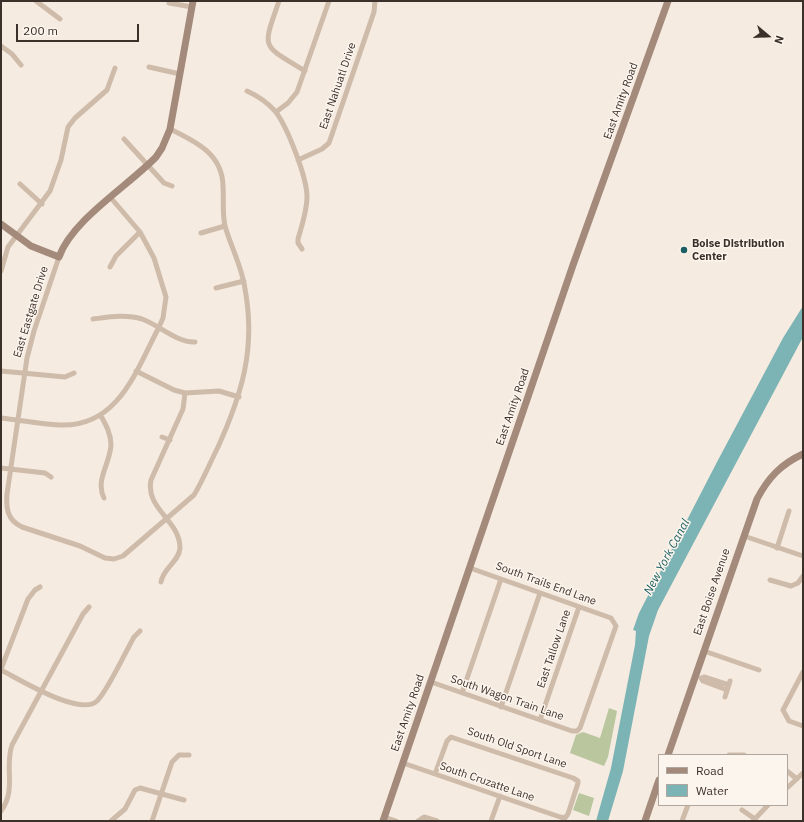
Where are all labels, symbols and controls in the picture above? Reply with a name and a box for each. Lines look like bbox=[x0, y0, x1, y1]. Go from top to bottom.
scale bar bbox=[18, 16, 141, 42]
north arrow bbox=[748, 16, 788, 56]
text: 200 m bbox=[23, 23, 58, 38]
text: N bbox=[771, 34, 787, 46]
street label: East Nahuatl Drive bbox=[317, 41, 359, 131]
street label: East Amity Road bbox=[601, 61, 641, 141]
place label: Boise Distribution Center bbox=[692, 237, 784, 263]
marker: Boise Distribution Center bbox=[679, 245, 689, 255]
street label: East Eastgate Drive bbox=[11, 265, 51, 359]
street label: East Amity Road bbox=[494, 367, 532, 447]
water label: New York Canal bbox=[641, 517, 693, 597]
street label: East Boise Avenue bbox=[691, 547, 733, 637]
street label: South Trails End Lane bbox=[494, 560, 598, 608]
street label: East Tallow Lane bbox=[534, 608, 574, 690]
street label: South Wagon Train Lane bbox=[449, 672, 565, 724]
street label: East Amity Road bbox=[389, 673, 427, 753]
street label: South Old Sport Lane bbox=[465, 725, 569, 771]
legend bbox=[658, 754, 788, 806]
street label: South Cruzatte Lane bbox=[438, 760, 536, 804]
text: Road bbox=[696, 763, 724, 778]
text: Water bbox=[696, 783, 728, 798]

